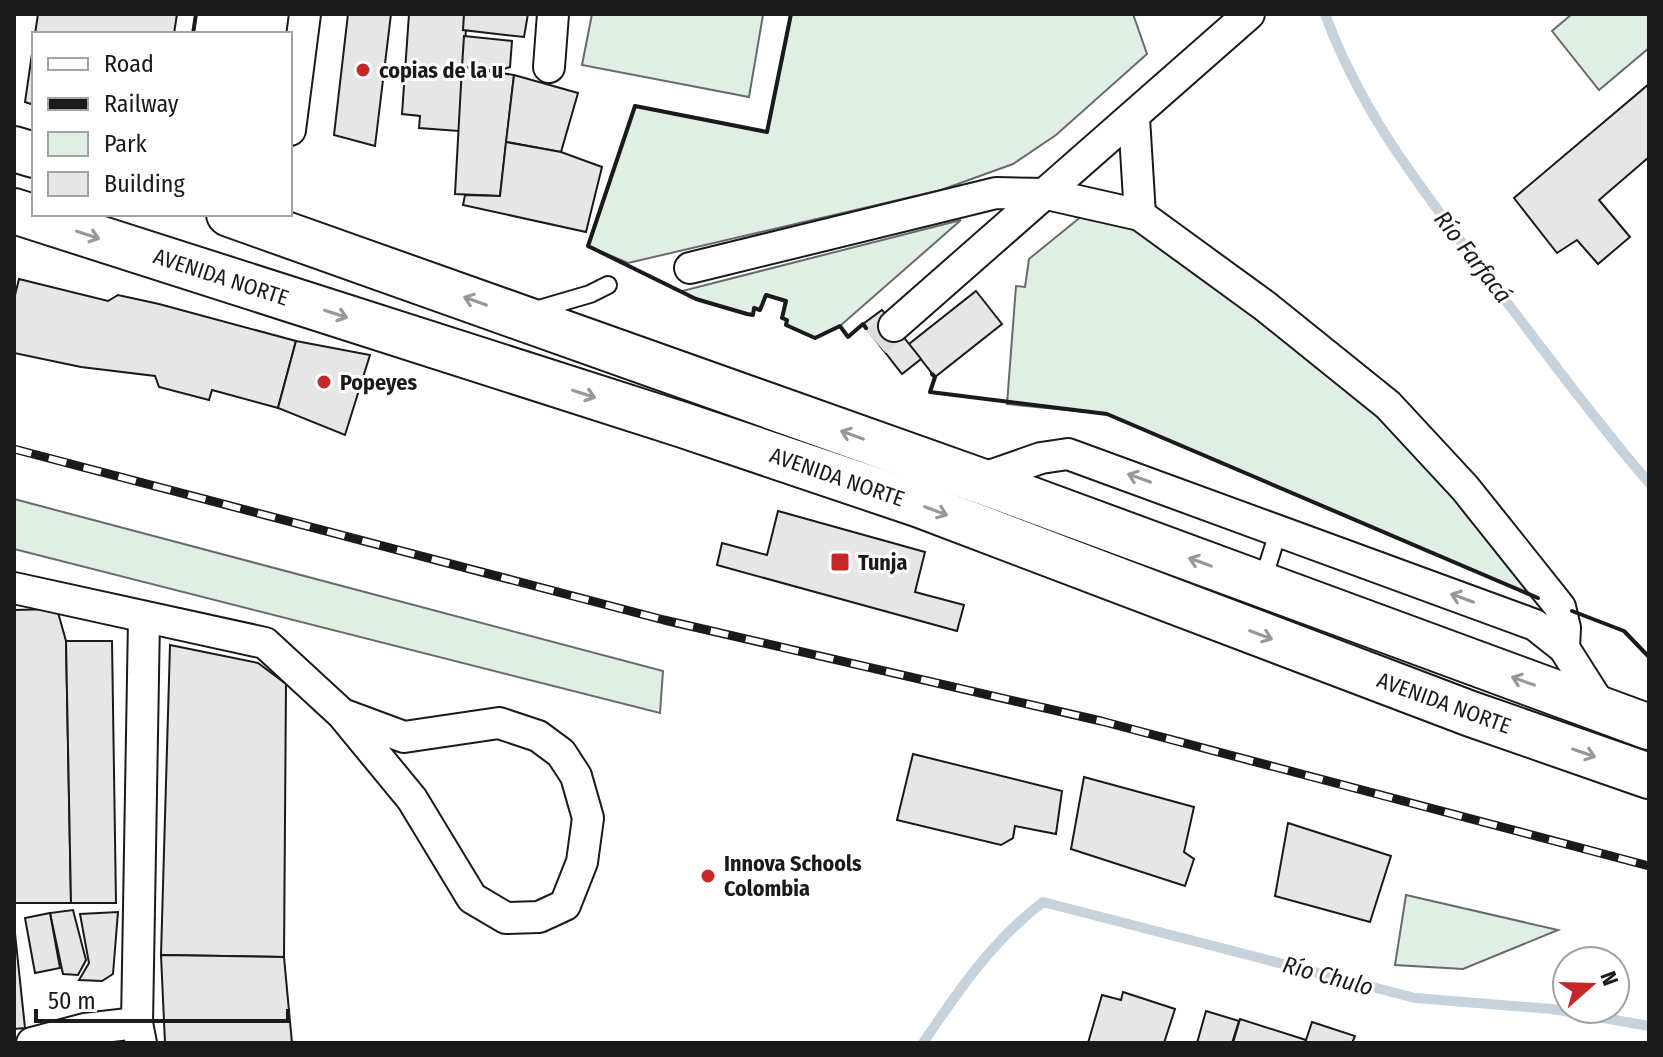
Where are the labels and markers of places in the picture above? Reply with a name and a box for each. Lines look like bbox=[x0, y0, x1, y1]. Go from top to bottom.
place label: copias de la u bbox=[379, 57, 503, 84]
marker: copias de la u bbox=[354, 61, 372, 79]
place label: Popeyes bbox=[340, 369, 417, 396]
marker: Popeyes bbox=[315, 373, 333, 391]
place label: Tunja bbox=[858, 549, 908, 576]
marker: Tunja bbox=[829, 551, 851, 573]
place label: Innova Schools Colombia bbox=[724, 850, 862, 902]
marker: Innova Schools Colombia bbox=[699, 867, 717, 885]

